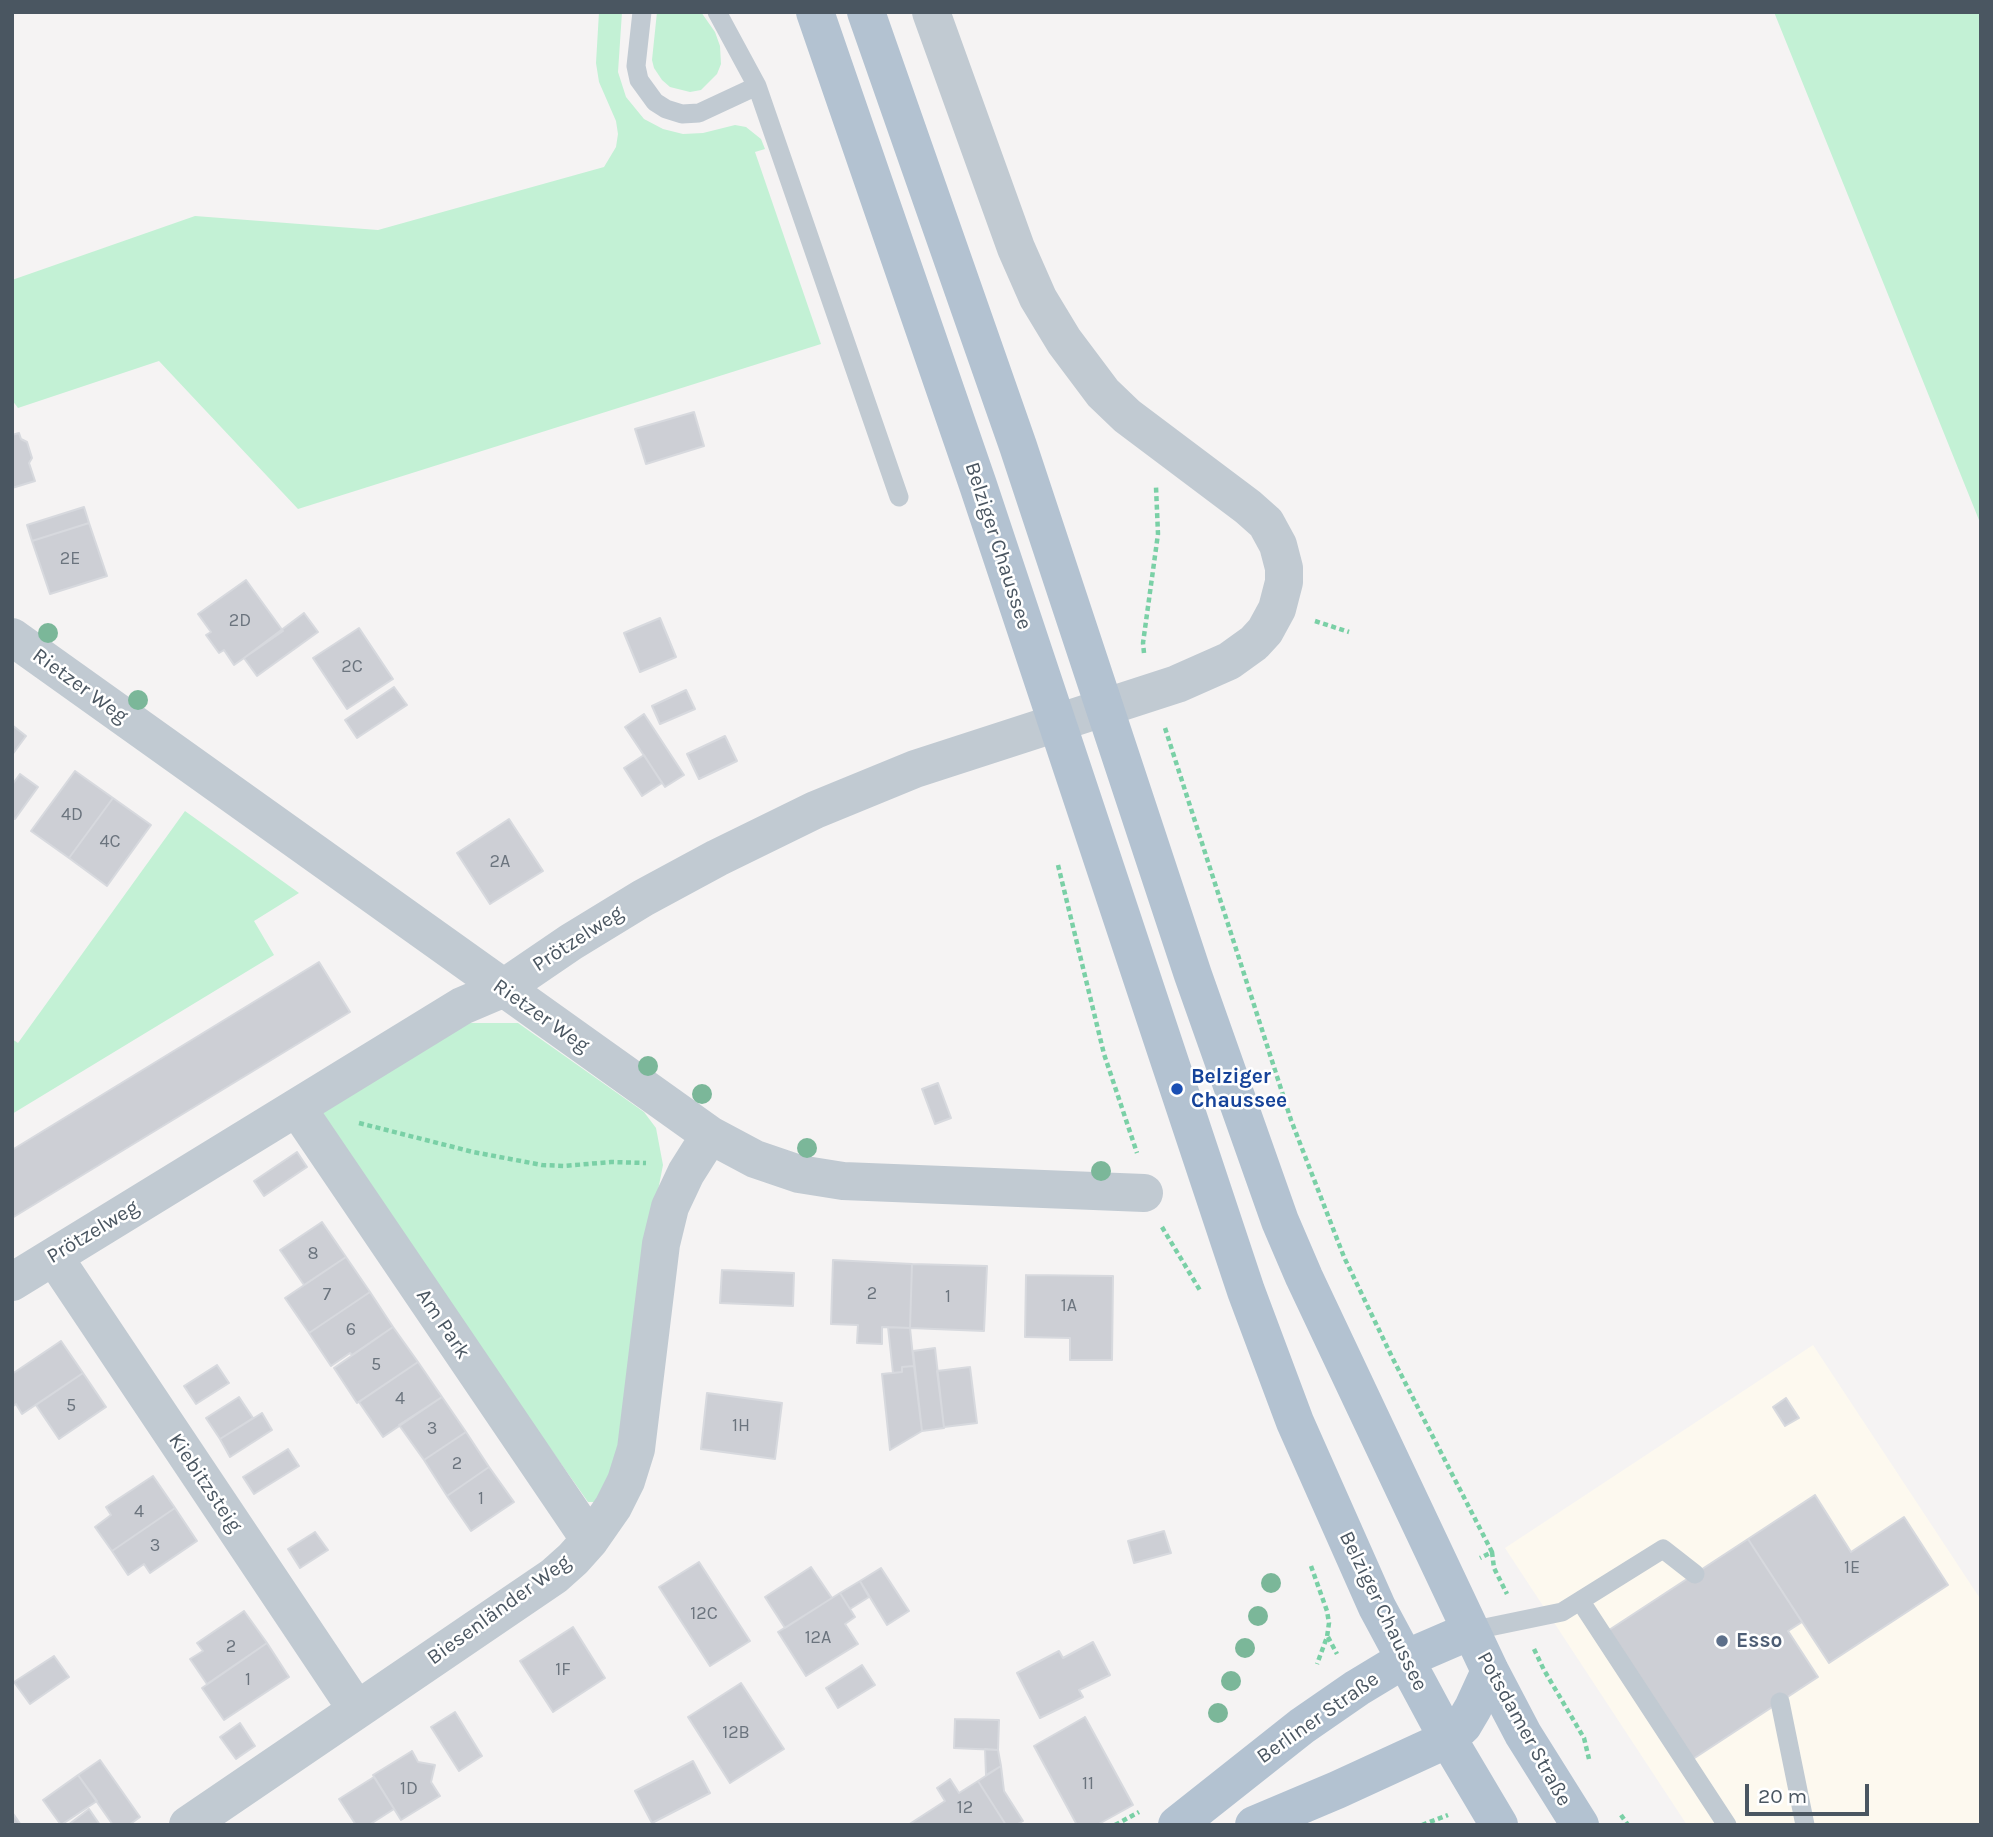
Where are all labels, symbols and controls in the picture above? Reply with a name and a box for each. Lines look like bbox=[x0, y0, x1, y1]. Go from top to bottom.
street label: Belziger Chaussee bbox=[959, 459, 1037, 633]
house number: 2E bbox=[60, 548, 80, 570]
house number: 2D bbox=[229, 610, 251, 632]
street label: Rietzer Weg bbox=[27, 643, 133, 729]
house number: 2C bbox=[341, 656, 363, 678]
house number: 4D bbox=[61, 804, 83, 826]
house number: 4C bbox=[99, 831, 121, 853]
house number: 2A bbox=[490, 851, 510, 873]
street label: Prötzelweg bbox=[528, 900, 628, 978]
street label: Rietzer Weg bbox=[488, 974, 594, 1058]
place label: Belziger Chaussee bbox=[1191, 1064, 1287, 1114]
marker: Belziger Chaussee bbox=[1169, 1081, 1185, 1097]
street label: Prötzelweg bbox=[42, 1195, 144, 1269]
house number: 8 bbox=[307, 1243, 319, 1265]
house number: 2 bbox=[867, 1283, 877, 1305]
house number: 7 bbox=[323, 1284, 331, 1306]
street label: Am Park bbox=[410, 1284, 476, 1364]
house number: 1 bbox=[945, 1286, 951, 1308]
house number: 1A bbox=[1061, 1295, 1077, 1317]
house number: 6 bbox=[346, 1319, 356, 1341]
house number: 5 bbox=[371, 1354, 381, 1376]
house number: 4 bbox=[395, 1388, 405, 1410]
house number: 5 bbox=[66, 1395, 76, 1417]
house number: 1H bbox=[732, 1415, 750, 1437]
house number: 3 bbox=[427, 1418, 437, 1440]
street label: Kiebitzsteig bbox=[163, 1429, 247, 1537]
house number: 2 bbox=[452, 1453, 462, 1475]
house number: 1 bbox=[478, 1488, 484, 1510]
house number: 4 bbox=[134, 1501, 144, 1523]
street label: Belziger Chaussee bbox=[1333, 1527, 1433, 1695]
house number: 3 bbox=[150, 1535, 160, 1557]
street label: Biesenländer Weg bbox=[422, 1549, 576, 1671]
house number: 1E bbox=[1844, 1557, 1860, 1579]
house number: 12C bbox=[690, 1603, 718, 1625]
house number: 12A bbox=[805, 1627, 831, 1649]
place label: Esso bbox=[1736, 1628, 1782, 1654]
marker: Esso bbox=[1714, 1633, 1730, 1649]
house number: 2 bbox=[226, 1636, 236, 1658]
street label: Potsdamer Straße bbox=[1471, 1647, 1577, 1811]
house number: 1F bbox=[555, 1659, 571, 1681]
street label: Berliner Straße bbox=[1252, 1667, 1384, 1769]
house number: 1 bbox=[245, 1669, 251, 1691]
house number: 12B bbox=[722, 1722, 750, 1744]
scale bar bbox=[1748, 1770, 1872, 1814]
house number: 11 bbox=[1082, 1773, 1094, 1795]
house number: 1D bbox=[400, 1778, 418, 1800]
text: 20 m bbox=[1758, 1784, 1807, 1808]
house number: 12 bbox=[957, 1797, 973, 1819]

